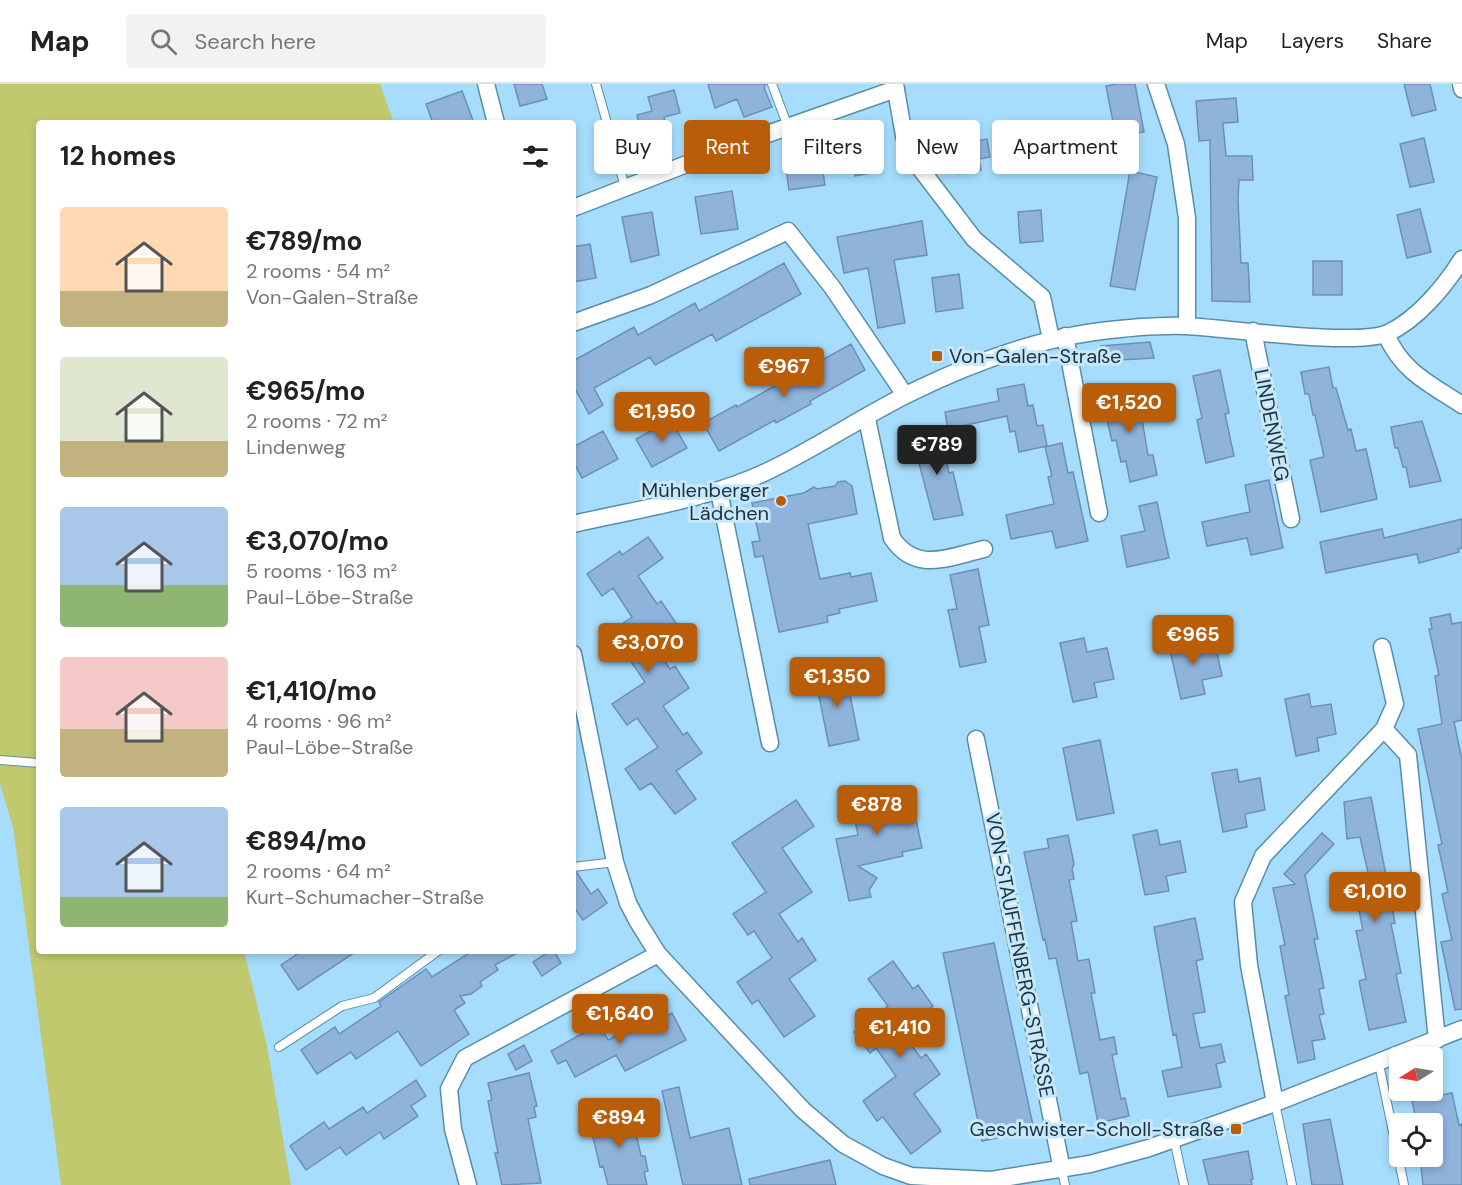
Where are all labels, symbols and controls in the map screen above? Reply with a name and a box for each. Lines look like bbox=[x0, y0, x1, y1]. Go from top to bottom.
search box bbox=[126, 14, 546, 68]
text: Map bbox=[30, 23, 90, 60]
icon: search bbox=[147, 25, 180, 58]
text: Search here bbox=[195, 27, 316, 56]
text: Map bbox=[1206, 27, 1248, 55]
text: Layers bbox=[1281, 27, 1344, 55]
text: Share bbox=[1377, 27, 1432, 55]
chip: Buy bbox=[594, 120, 672, 174]
chip: Rent bbox=[684, 120, 770, 174]
chip: Filters bbox=[782, 120, 884, 174]
chip: New bbox=[896, 120, 980, 174]
chip: Apartment bbox=[992, 120, 1139, 174]
text: 12 homes bbox=[60, 139, 176, 173]
icon: filters bbox=[519, 140, 552, 173]
text: €789/mo bbox=[246, 224, 362, 258]
icon: home bbox=[108, 231, 180, 303]
text: 2 rooms · 54 m² bbox=[246, 258, 390, 284]
text: Von-Galen-Straße bbox=[246, 284, 418, 310]
place label: Von-Galen-Straße bbox=[949, 343, 1121, 369]
pin: €967 bbox=[748, 347, 820, 398]
marker: Von-Galen-Straße bbox=[930, 349, 944, 363]
text: €967 bbox=[758, 353, 810, 379]
street label: LINDENWEG bbox=[1248, 367, 1296, 483]
text: €965/mo bbox=[246, 374, 365, 408]
icon: home bbox=[108, 381, 180, 453]
pin: €1,520 bbox=[1080, 383, 1178, 434]
text: €1,520 bbox=[1096, 389, 1162, 415]
pin: €1,950 bbox=[613, 392, 711, 443]
text: €1,950 bbox=[628, 398, 696, 424]
text: 2 rooms · 72 m² bbox=[246, 408, 387, 434]
pin: €789 bbox=[901, 425, 973, 476]
text: €789 bbox=[911, 431, 963, 457]
text: Lindenweg bbox=[246, 434, 346, 460]
place label: Mühlenberger Lädchen bbox=[641, 477, 769, 526]
marker: Mühlenberger Lädchen bbox=[774, 494, 788, 508]
text: €3,070/mo bbox=[246, 524, 389, 558]
icon: home bbox=[108, 531, 180, 603]
text: 5 rooms · 163 m² bbox=[246, 558, 397, 584]
text: Paul-Löbe-Straße bbox=[246, 584, 413, 610]
pin: €965 bbox=[1157, 615, 1229, 666]
text: €965 bbox=[1166, 621, 1220, 647]
pin: €3,070 bbox=[599, 623, 697, 674]
text: €3,070 bbox=[612, 629, 684, 655]
pin: €1,350 bbox=[788, 657, 886, 708]
text: €1,350 bbox=[804, 663, 870, 689]
text: €1,410/mo bbox=[246, 674, 377, 708]
icon: home bbox=[108, 681, 180, 753]
text: 4 rooms · 96 m² bbox=[246, 708, 392, 734]
text: Paul-Löbe-Straße bbox=[246, 734, 413, 760]
pin: €878 bbox=[841, 785, 913, 836]
text: €878 bbox=[851, 791, 903, 817]
street label: VON-STAUFFENBERG-STRASSE bbox=[980, 810, 1060, 1100]
text: €894/mo bbox=[246, 824, 367, 858]
icon: home bbox=[108, 831, 180, 903]
text: 2 rooms · 64 m² bbox=[246, 858, 390, 884]
pin: €1,010 bbox=[1326, 872, 1424, 923]
text: €1,010 bbox=[1343, 878, 1407, 904]
text: Kurt-Schumacher-Straße bbox=[246, 884, 484, 910]
pin: €1,640 bbox=[571, 994, 669, 1045]
text: €1,640 bbox=[586, 1000, 654, 1026]
pin: €1,410 bbox=[851, 1008, 949, 1059]
text: €1,410 bbox=[869, 1014, 931, 1040]
north arrow bbox=[1389, 1047, 1443, 1101]
map controls bbox=[1389, 1047, 1443, 1167]
pin: €894 bbox=[583, 1098, 655, 1149]
text: €894 bbox=[592, 1104, 646, 1130]
button: locate bbox=[1389, 1113, 1443, 1167]
place label: Geschwister-Scholl-Straße bbox=[970, 1116, 1224, 1142]
marker: Geschwister-Scholl-Straße bbox=[1229, 1122, 1243, 1136]

